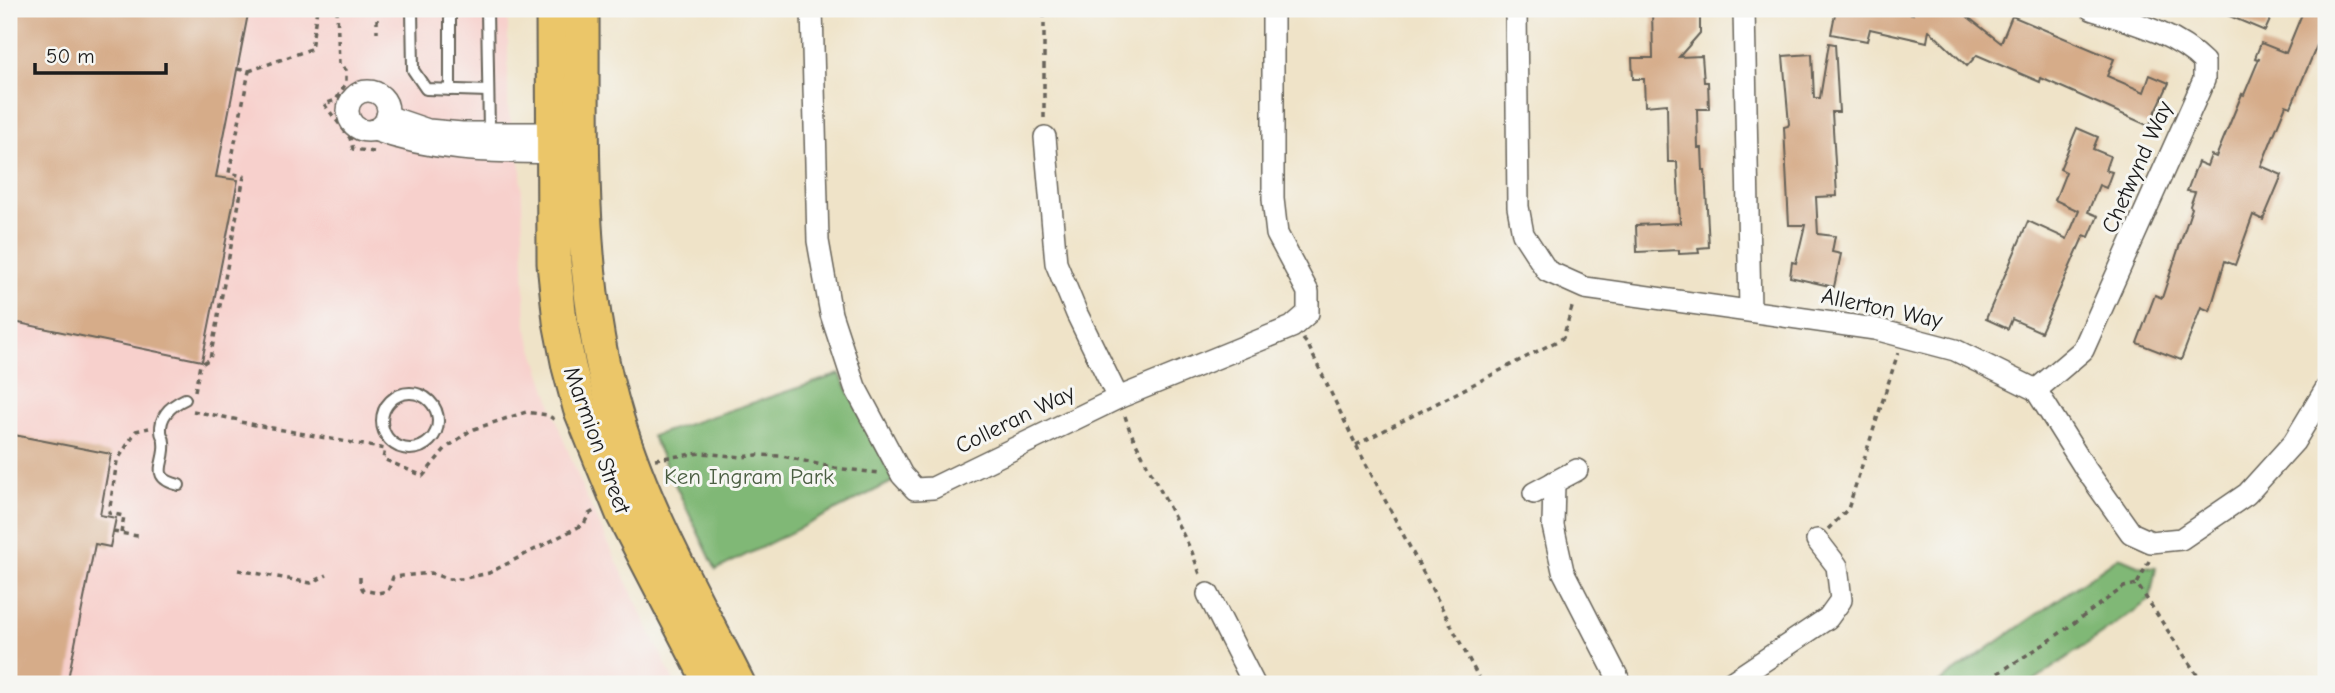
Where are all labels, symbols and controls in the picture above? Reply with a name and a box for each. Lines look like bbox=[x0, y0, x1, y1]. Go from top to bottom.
scale bar bbox=[35, 32, 166, 76]
text: 50 m bbox=[46, 44, 95, 68]
street label: Chetwynd Way bbox=[2096, 96, 2178, 237]
street label: Allerton Way bbox=[1819, 282, 1946, 334]
street label: Marmion Street bbox=[558, 363, 637, 519]
street label: Colleran Way bbox=[951, 378, 1080, 459]
park label: Ken Ingram Park bbox=[664, 463, 834, 490]

